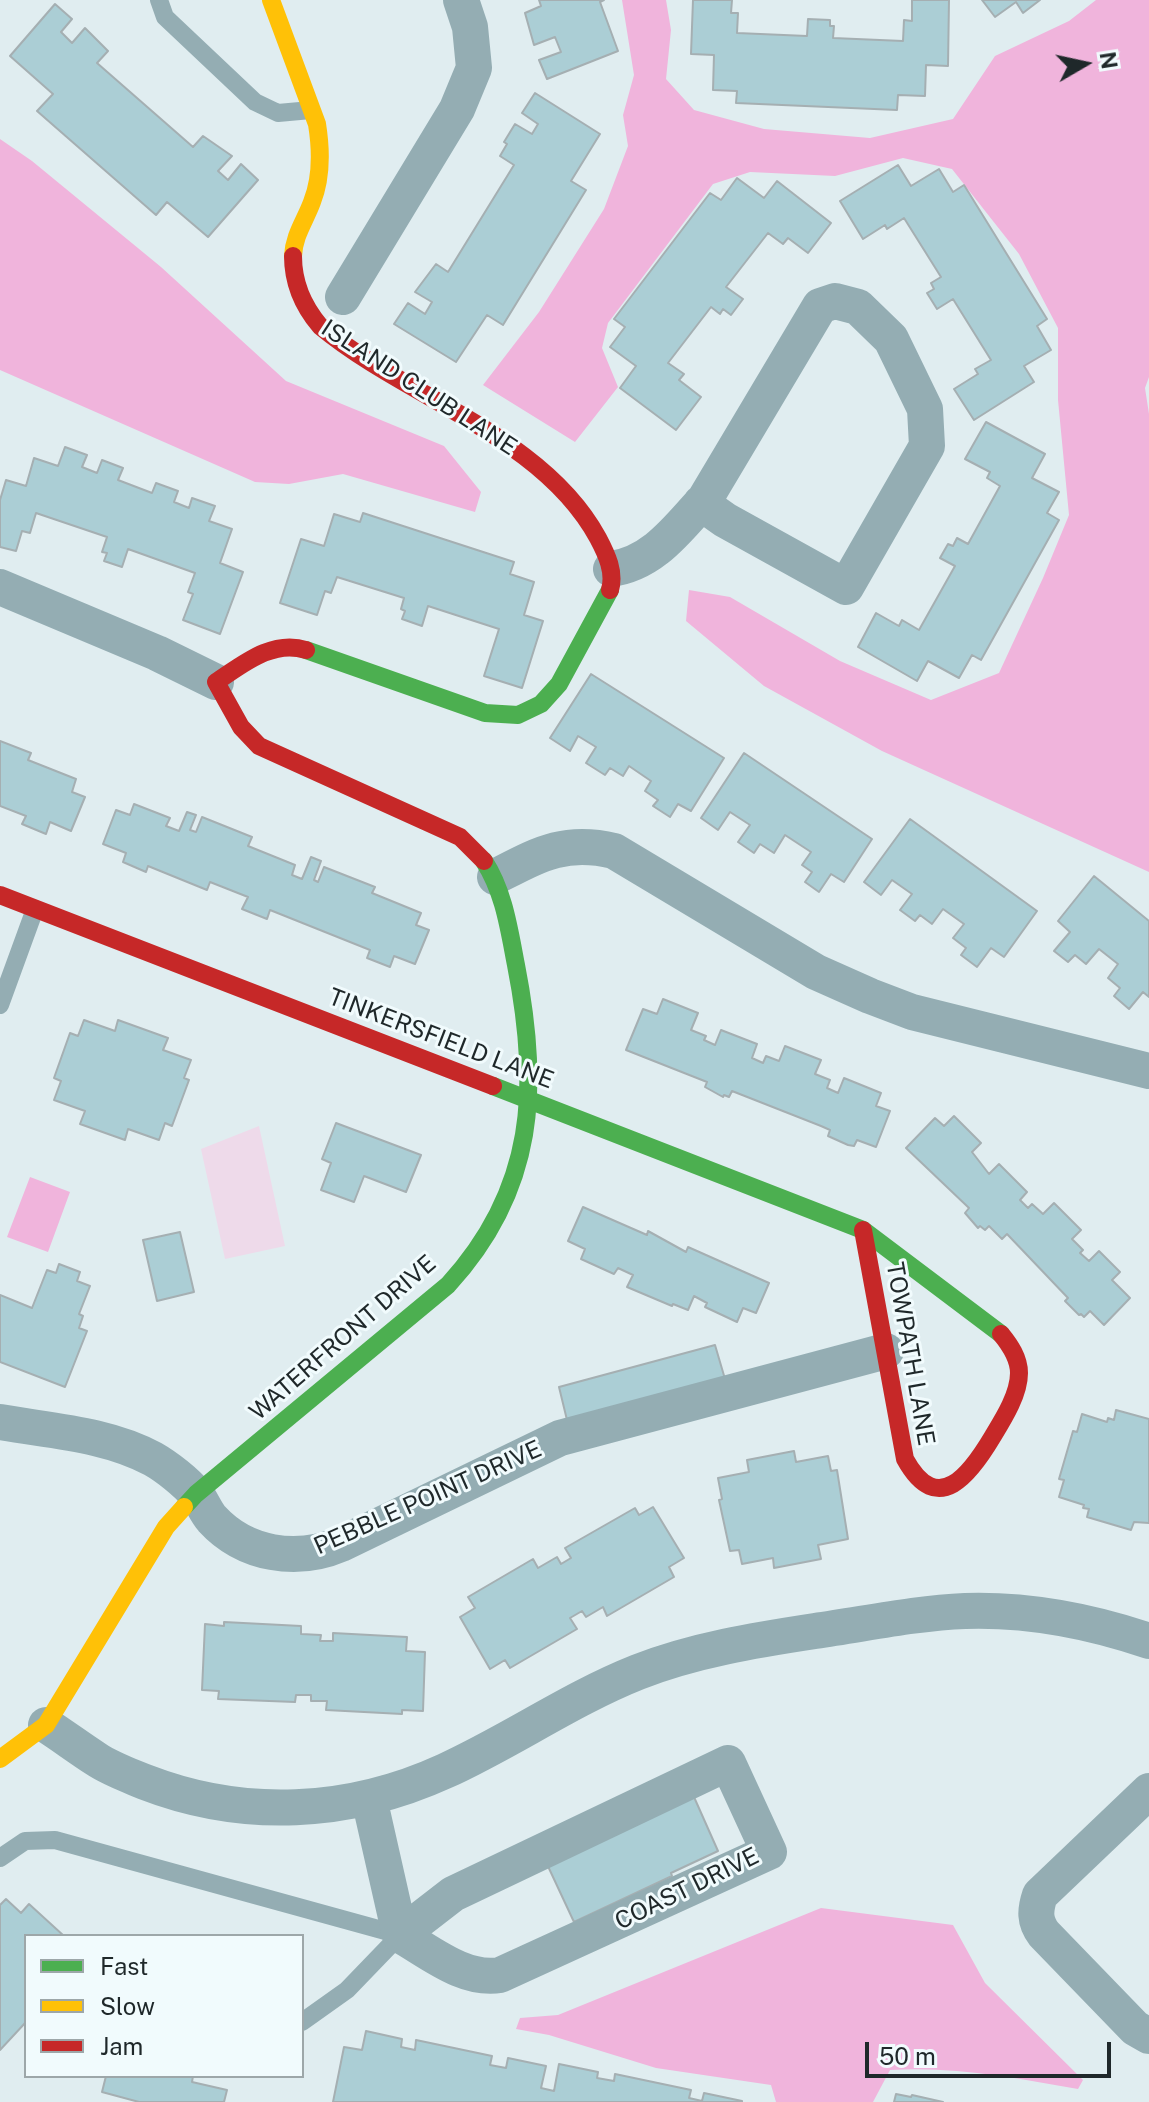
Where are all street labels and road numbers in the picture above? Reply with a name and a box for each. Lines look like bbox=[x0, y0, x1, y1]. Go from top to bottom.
street label: ISLAND CLUB LANE bbox=[316, 314, 522, 462]
street label: TINKERSFIELD LANE bbox=[324, 983, 558, 1095]
street label: WATERFRONT DRIVE bbox=[244, 1249, 442, 1427]
street label: TOWPATH LANE bbox=[880, 1260, 940, 1448]
street label: PEBBLE POINT DRIVE bbox=[310, 1435, 546, 1561]
street label: COAST DRIVE bbox=[610, 1842, 764, 1936]

